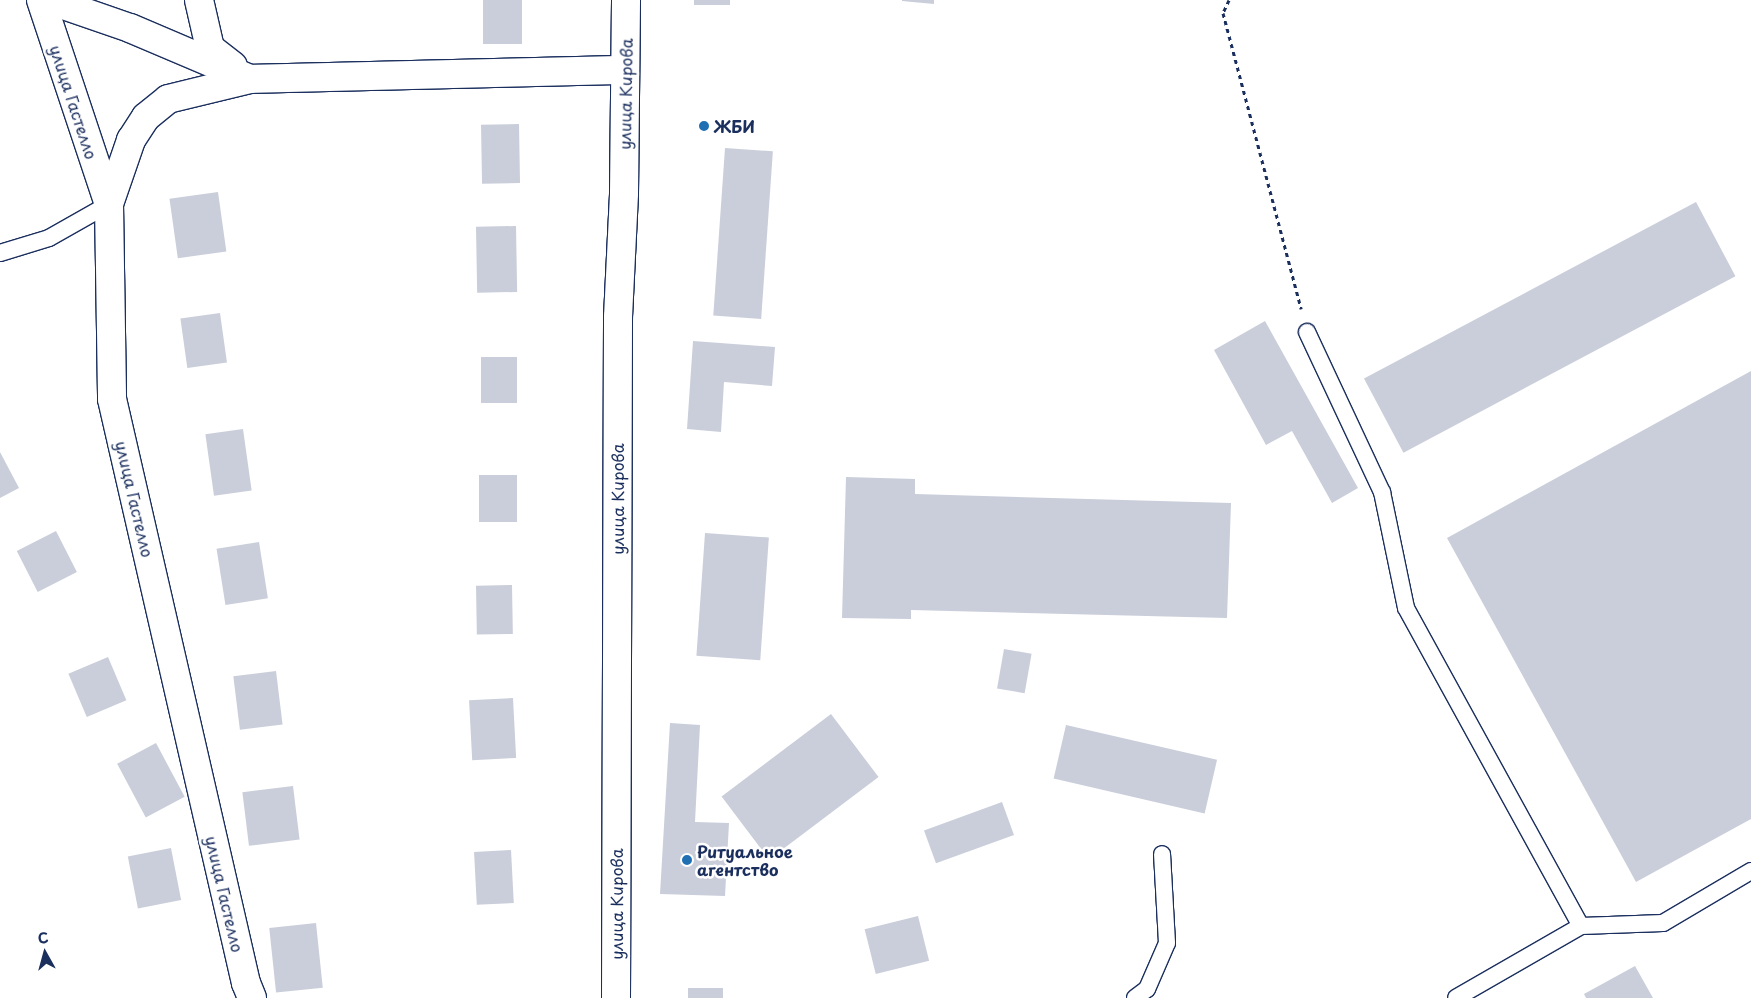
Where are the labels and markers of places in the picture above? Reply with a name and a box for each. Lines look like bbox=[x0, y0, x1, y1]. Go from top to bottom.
place label: ЖБИ bbox=[714, 116, 755, 136]
marker: ЖБИ bbox=[698, 120, 710, 132]
place label: Ритуальное агентство bbox=[697, 841, 793, 879]
marker: Ритуальное агентство bbox=[681, 854, 693, 866]

